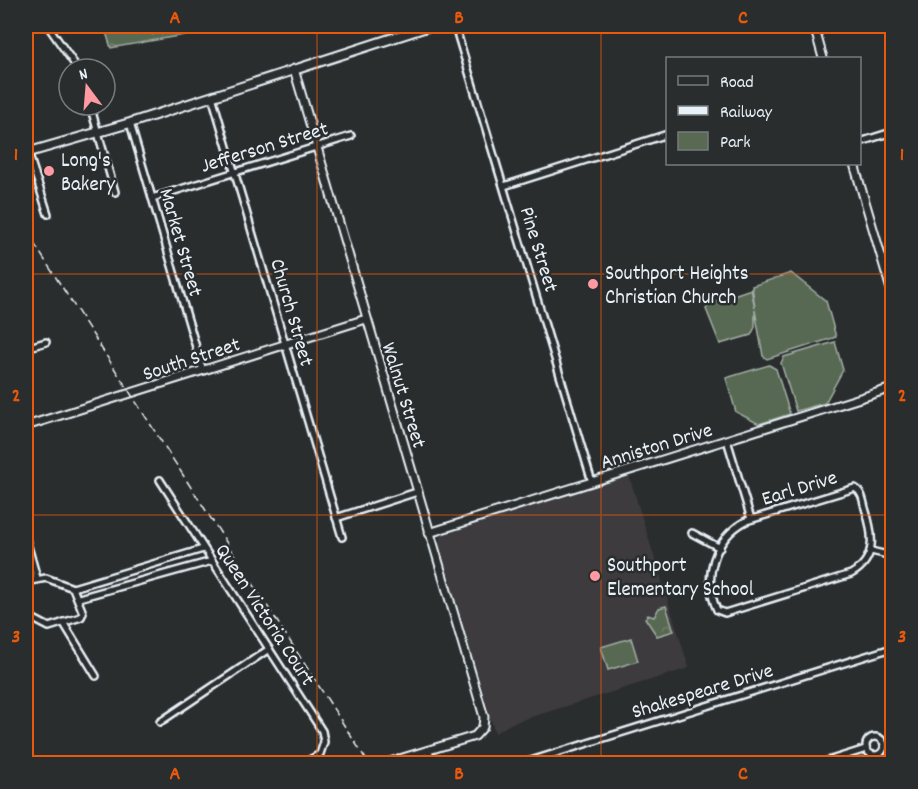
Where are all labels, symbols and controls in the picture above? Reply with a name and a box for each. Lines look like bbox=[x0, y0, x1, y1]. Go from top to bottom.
text: A bbox=[170, 5, 181, 33]
text: B bbox=[454, 5, 464, 33]
text: C bbox=[738, 5, 748, 33]
north arrow bbox=[57, 57, 117, 117]
legend bbox=[666, 57, 861, 165]
text: N bbox=[77, 63, 91, 87]
text: Road bbox=[720, 71, 754, 96]
text: Railway bbox=[720, 101, 773, 126]
street label: Jefferson Street bbox=[197, 115, 333, 182]
text: Park bbox=[720, 131, 751, 156]
text: 1 bbox=[14, 142, 18, 170]
text: 1 bbox=[900, 142, 904, 170]
place label: Long's Bakery bbox=[61, 147, 115, 201]
marker: Long's Bakery bbox=[42, 164, 56, 178]
street label: Market Street bbox=[149, 185, 209, 301]
street label: Pine Street bbox=[510, 203, 564, 297]
street label: Church Street bbox=[260, 255, 320, 370]
place label: Southport Heights Christian Church bbox=[605, 260, 749, 314]
marker: Southport Heights Christian Church bbox=[586, 277, 600, 291]
street label: South Street bbox=[139, 331, 245, 391]
street label: Walnut Street bbox=[372, 339, 433, 453]
text: 2 bbox=[12, 383, 20, 411]
text: 2 bbox=[898, 383, 906, 411]
street label: Anniston Drive bbox=[597, 417, 717, 479]
street label: Earl Drive bbox=[758, 464, 841, 516]
street label: Queen Victoria Court bbox=[206, 539, 321, 693]
place label: Southport Elementary School bbox=[607, 552, 754, 606]
marker: Southport Elementary School bbox=[588, 569, 602, 583]
text: 3 bbox=[12, 624, 20, 652]
text: 3 bbox=[898, 624, 906, 652]
street label: Shakespeare Drive bbox=[628, 657, 777, 729]
text: A bbox=[170, 761, 181, 789]
text: B bbox=[454, 761, 464, 789]
text: C bbox=[738, 761, 748, 789]

